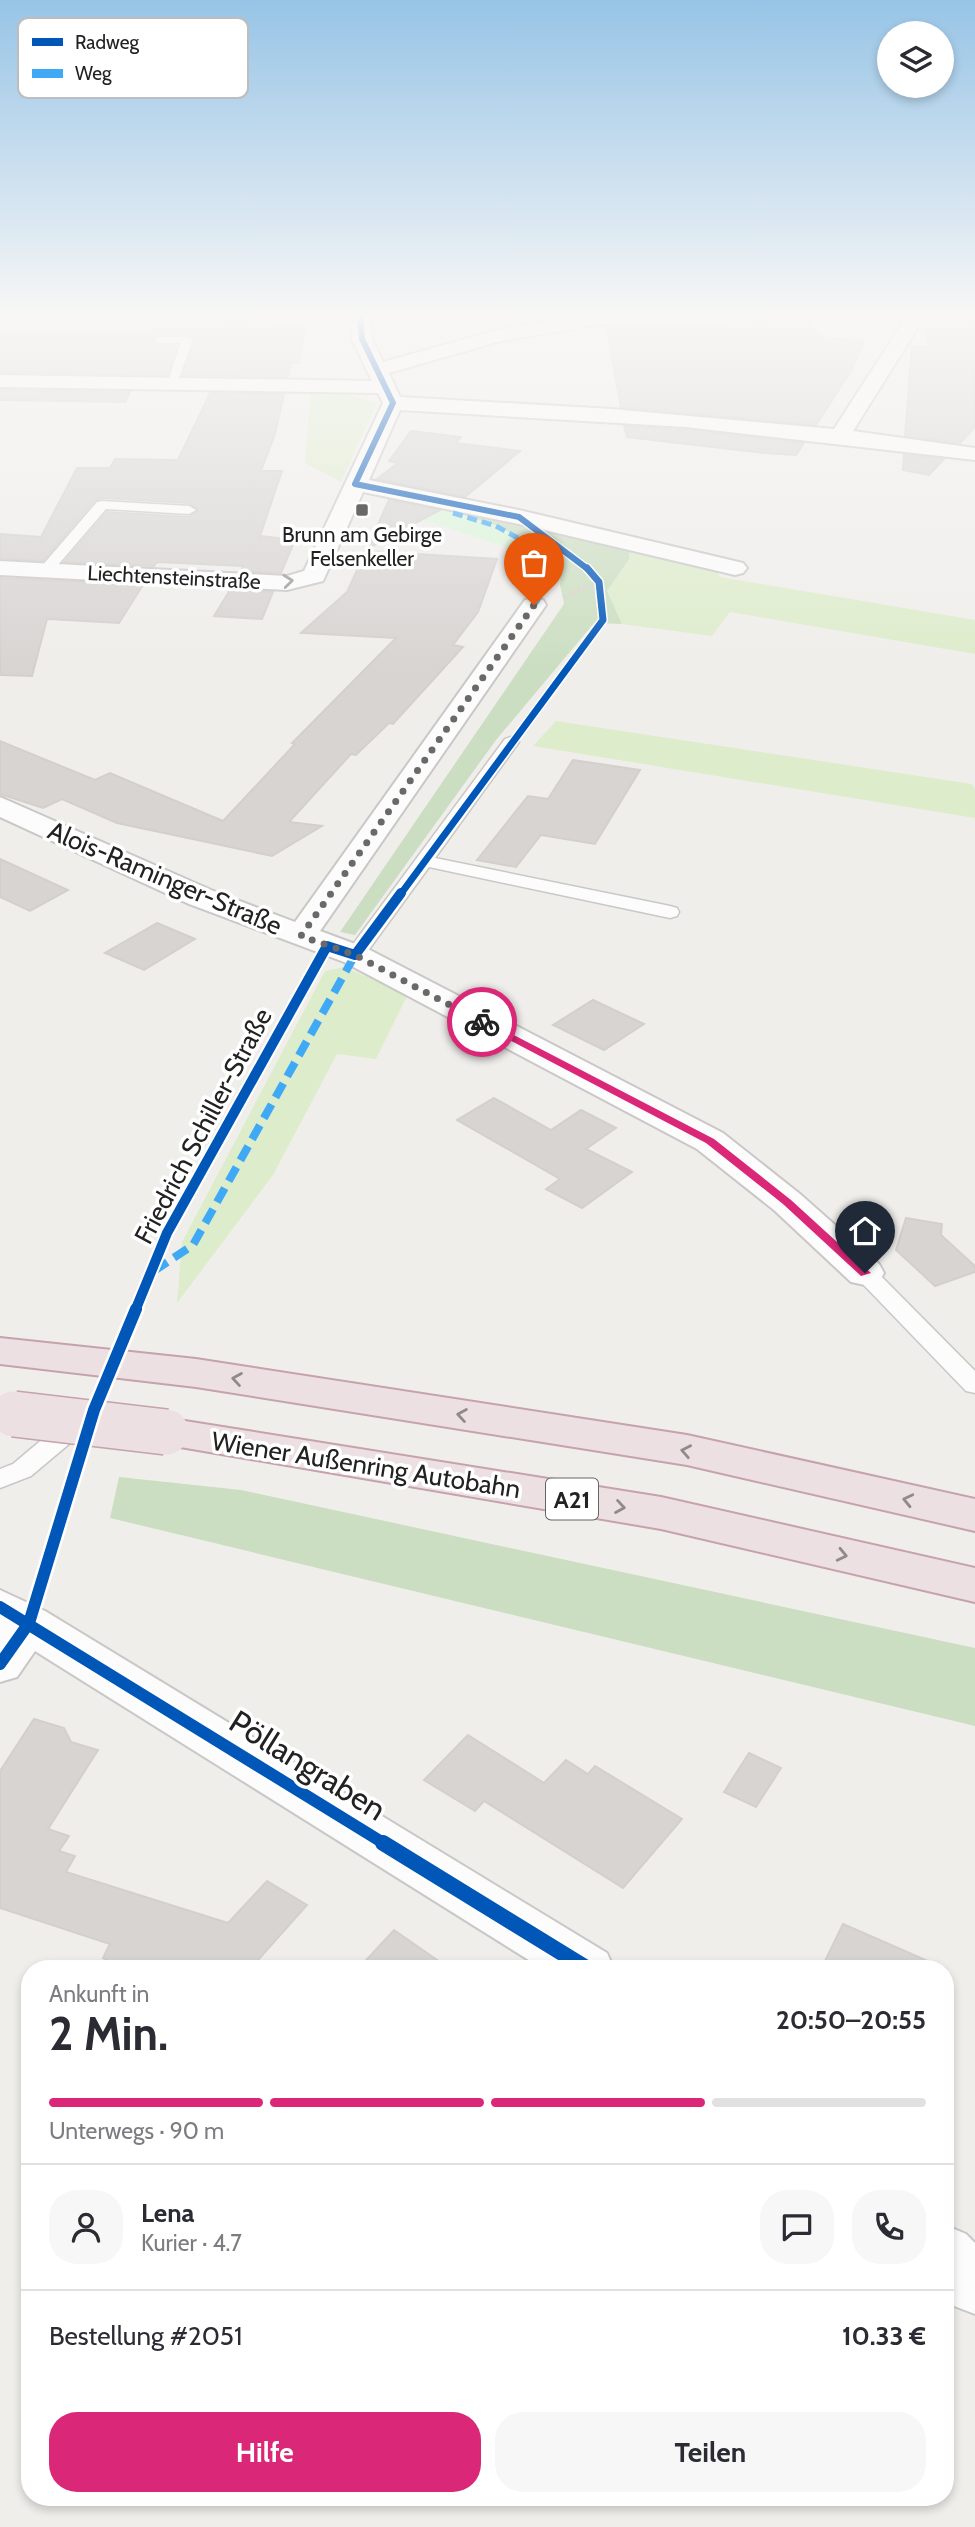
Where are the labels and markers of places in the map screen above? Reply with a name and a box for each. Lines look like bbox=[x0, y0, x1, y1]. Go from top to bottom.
marker: Brunn am Gebirge Felsenkeller bbox=[354, 502, 370, 518]
place label: Brunn am Gebirge Felsenkeller bbox=[282, 522, 442, 571]
pin bbox=[504, 533, 564, 605]
pin bbox=[835, 1201, 895, 1273]

